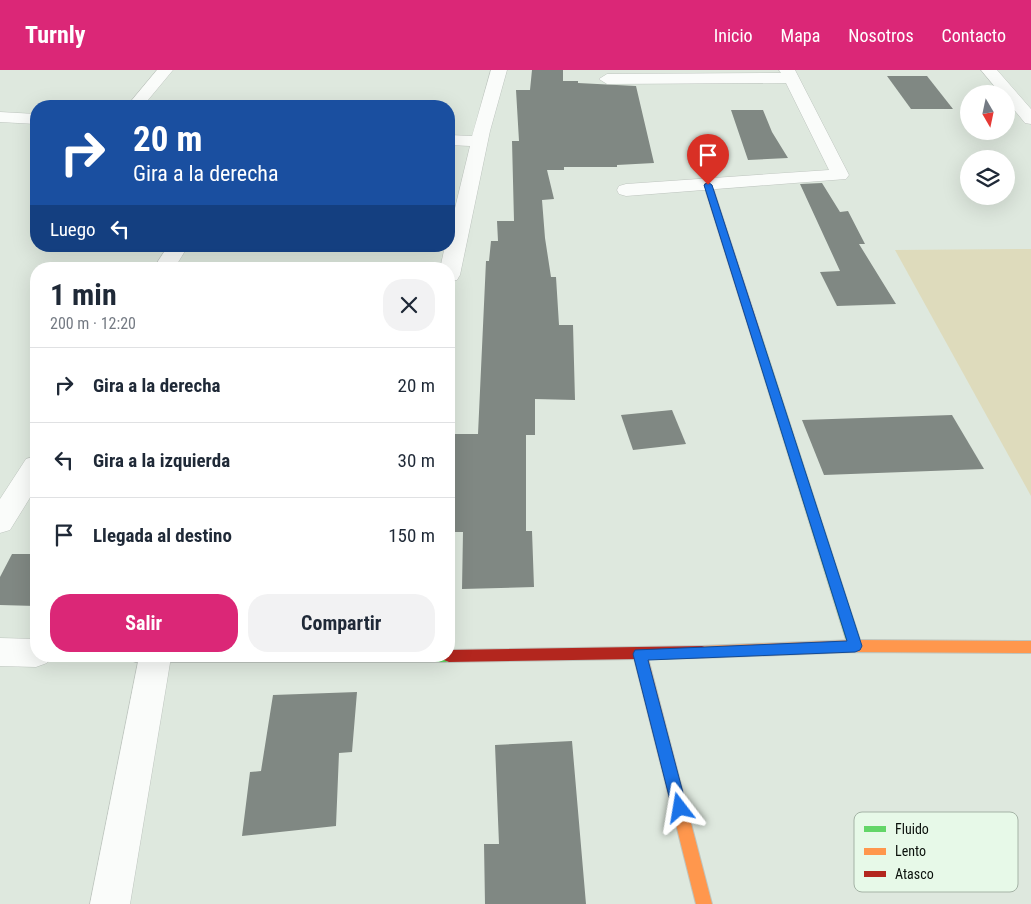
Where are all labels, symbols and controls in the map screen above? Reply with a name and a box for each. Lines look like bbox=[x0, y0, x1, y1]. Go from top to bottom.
text: Turnly bbox=[25, 21, 86, 49]
text: Inicio bbox=[714, 25, 753, 46]
text: Mapa bbox=[781, 25, 820, 46]
text: Nosotros bbox=[848, 25, 914, 46]
text: Contacto bbox=[942, 25, 1006, 46]
north arrow bbox=[960, 85, 1015, 140]
map controls bbox=[960, 85, 1015, 205]
text: 20 m bbox=[133, 119, 202, 160]
icon: right bbox=[50, 120, 115, 185]
pin bbox=[687, 134, 729, 185]
icon: arrive bbox=[694, 141, 722, 169]
button: layers bbox=[960, 150, 1015, 205]
text: Gira a la derecha bbox=[133, 161, 279, 186]
icon: left bbox=[106, 215, 134, 243]
text: Luego bbox=[50, 218, 96, 241]
text: 1 min bbox=[50, 277, 117, 312]
button: close bbox=[383, 279, 435, 331]
text: 200 m · 12:20 bbox=[50, 314, 136, 333]
icon: right bbox=[50, 371, 78, 399]
text: Gira a la derecha bbox=[93, 374, 220, 397]
text: 20 m bbox=[398, 374, 435, 397]
icon: left bbox=[50, 446, 78, 474]
text: Gira a la izquierda bbox=[93, 449, 230, 472]
text: 30 m bbox=[398, 449, 435, 472]
icon: arrive bbox=[50, 521, 78, 549]
text: Llegada al destino bbox=[93, 524, 232, 547]
text: 150 m bbox=[388, 524, 435, 547]
button: Salir bbox=[50, 594, 238, 652]
button: Compartir bbox=[248, 594, 435, 652]
position arrow bbox=[653, 781, 705, 833]
legend bbox=[854, 812, 1018, 892]
text: Fluido bbox=[895, 821, 929, 837]
text: Lento bbox=[895, 843, 926, 859]
text: Atasco bbox=[895, 866, 934, 882]

